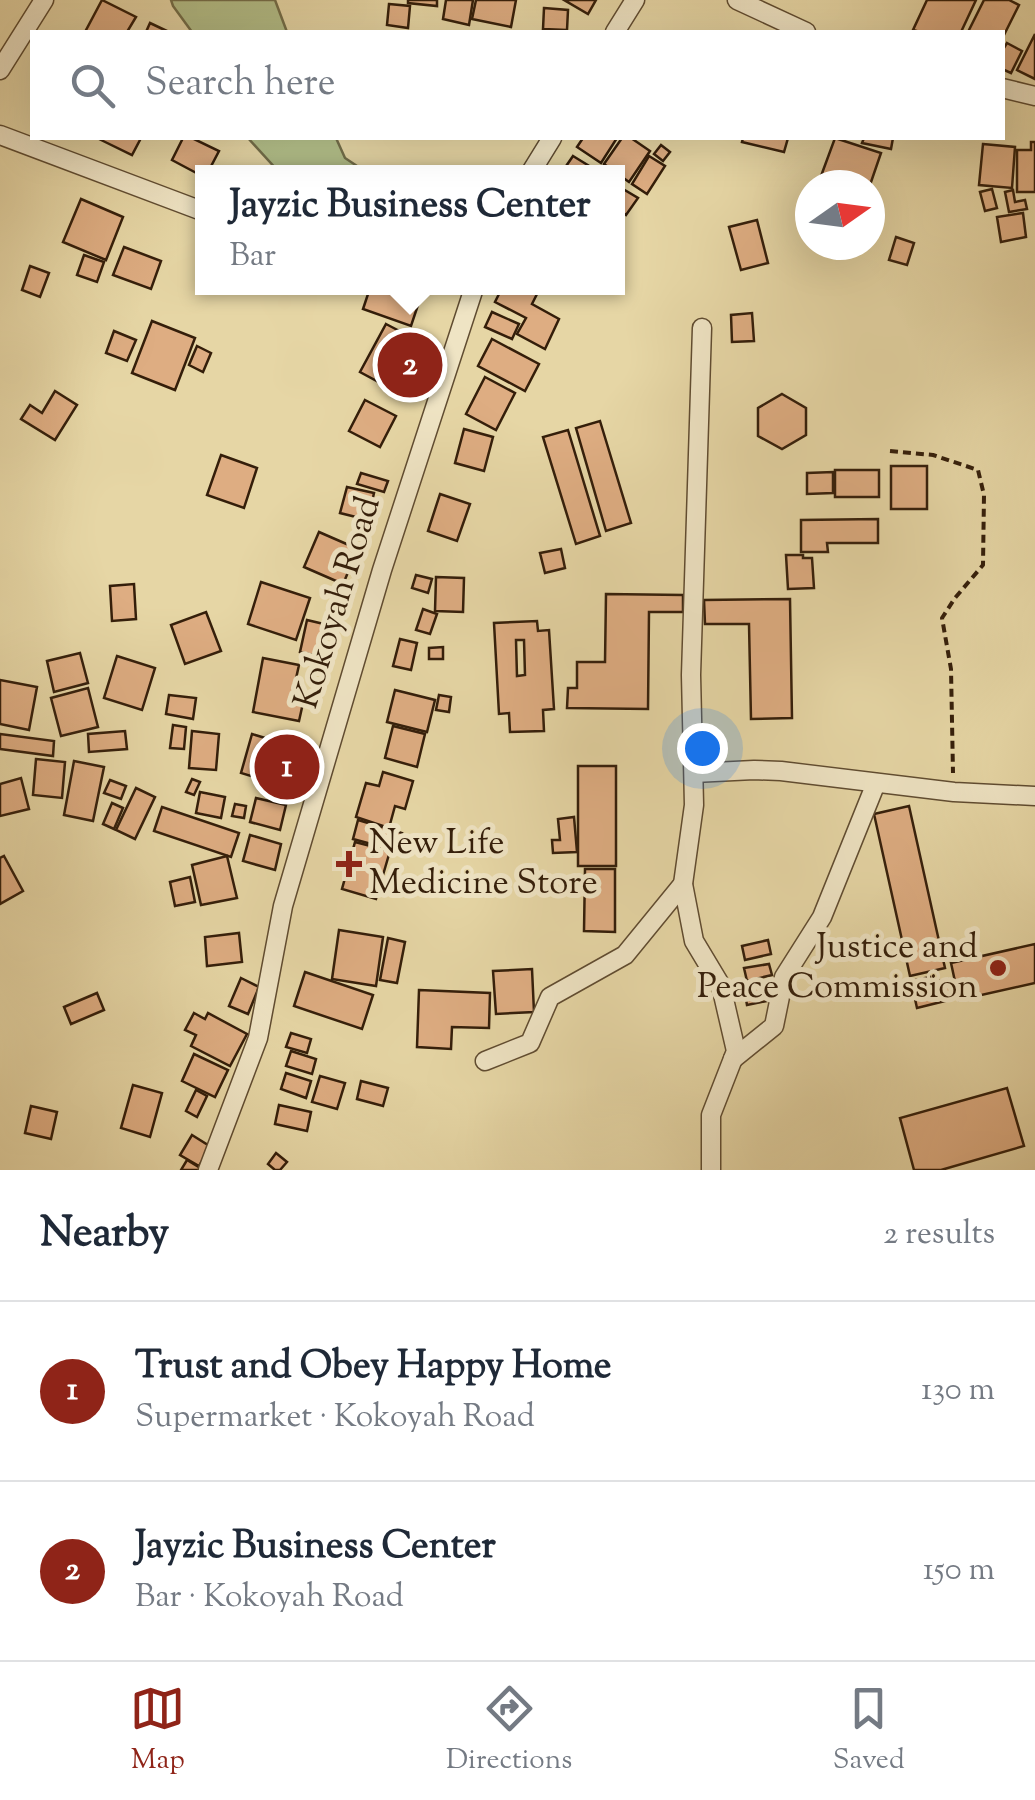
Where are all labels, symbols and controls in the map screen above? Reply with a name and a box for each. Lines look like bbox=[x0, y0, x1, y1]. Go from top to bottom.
search box bbox=[30, 30, 1005, 140]
icon: search bbox=[65, 58, 120, 113]
text: Search here bbox=[145, 58, 336, 112]
popup bbox=[195, 165, 625, 295]
north arrow bbox=[795, 170, 885, 260]
text: Jayzic Business Center bbox=[230, 180, 590, 234]
text: Bar bbox=[230, 234, 276, 280]
pin: 2 bbox=[378, 328, 442, 402]
street label: Kokoyah Road bbox=[283, 490, 396, 715]
your location bbox=[677, 723, 728, 774]
pin: 1 bbox=[254, 730, 320, 804]
place label: New Life Medicine Store bbox=[369, 819, 598, 910]
marker: New Life Medicine Store bbox=[338, 853, 360, 875]
place label: Justice and Peace Commission bbox=[697, 923, 978, 1014]
marker: Justice and Peace Commission bbox=[987, 957, 1009, 979]
text: Nearby bbox=[40, 1205, 169, 1265]
text: 2 results bbox=[883, 1212, 995, 1258]
text: Trust and Obey Happy Home bbox=[135, 1341, 612, 1395]
text: 1 bbox=[67, 1368, 78, 1414]
text: 130 m bbox=[921, 1368, 995, 1414]
text: Supermarket · Kokoyah Road bbox=[135, 1395, 535, 1441]
text: Jayzic Business Center bbox=[135, 1521, 496, 1575]
text: 2 bbox=[65, 1548, 80, 1594]
text: 150 m bbox=[923, 1548, 995, 1594]
text: Bar · Kokoyah Road bbox=[135, 1575, 404, 1621]
tab: Map bbox=[130, 1681, 185, 1781]
tab: Directions bbox=[446, 1681, 572, 1781]
tab: Saved bbox=[833, 1681, 905, 1781]

